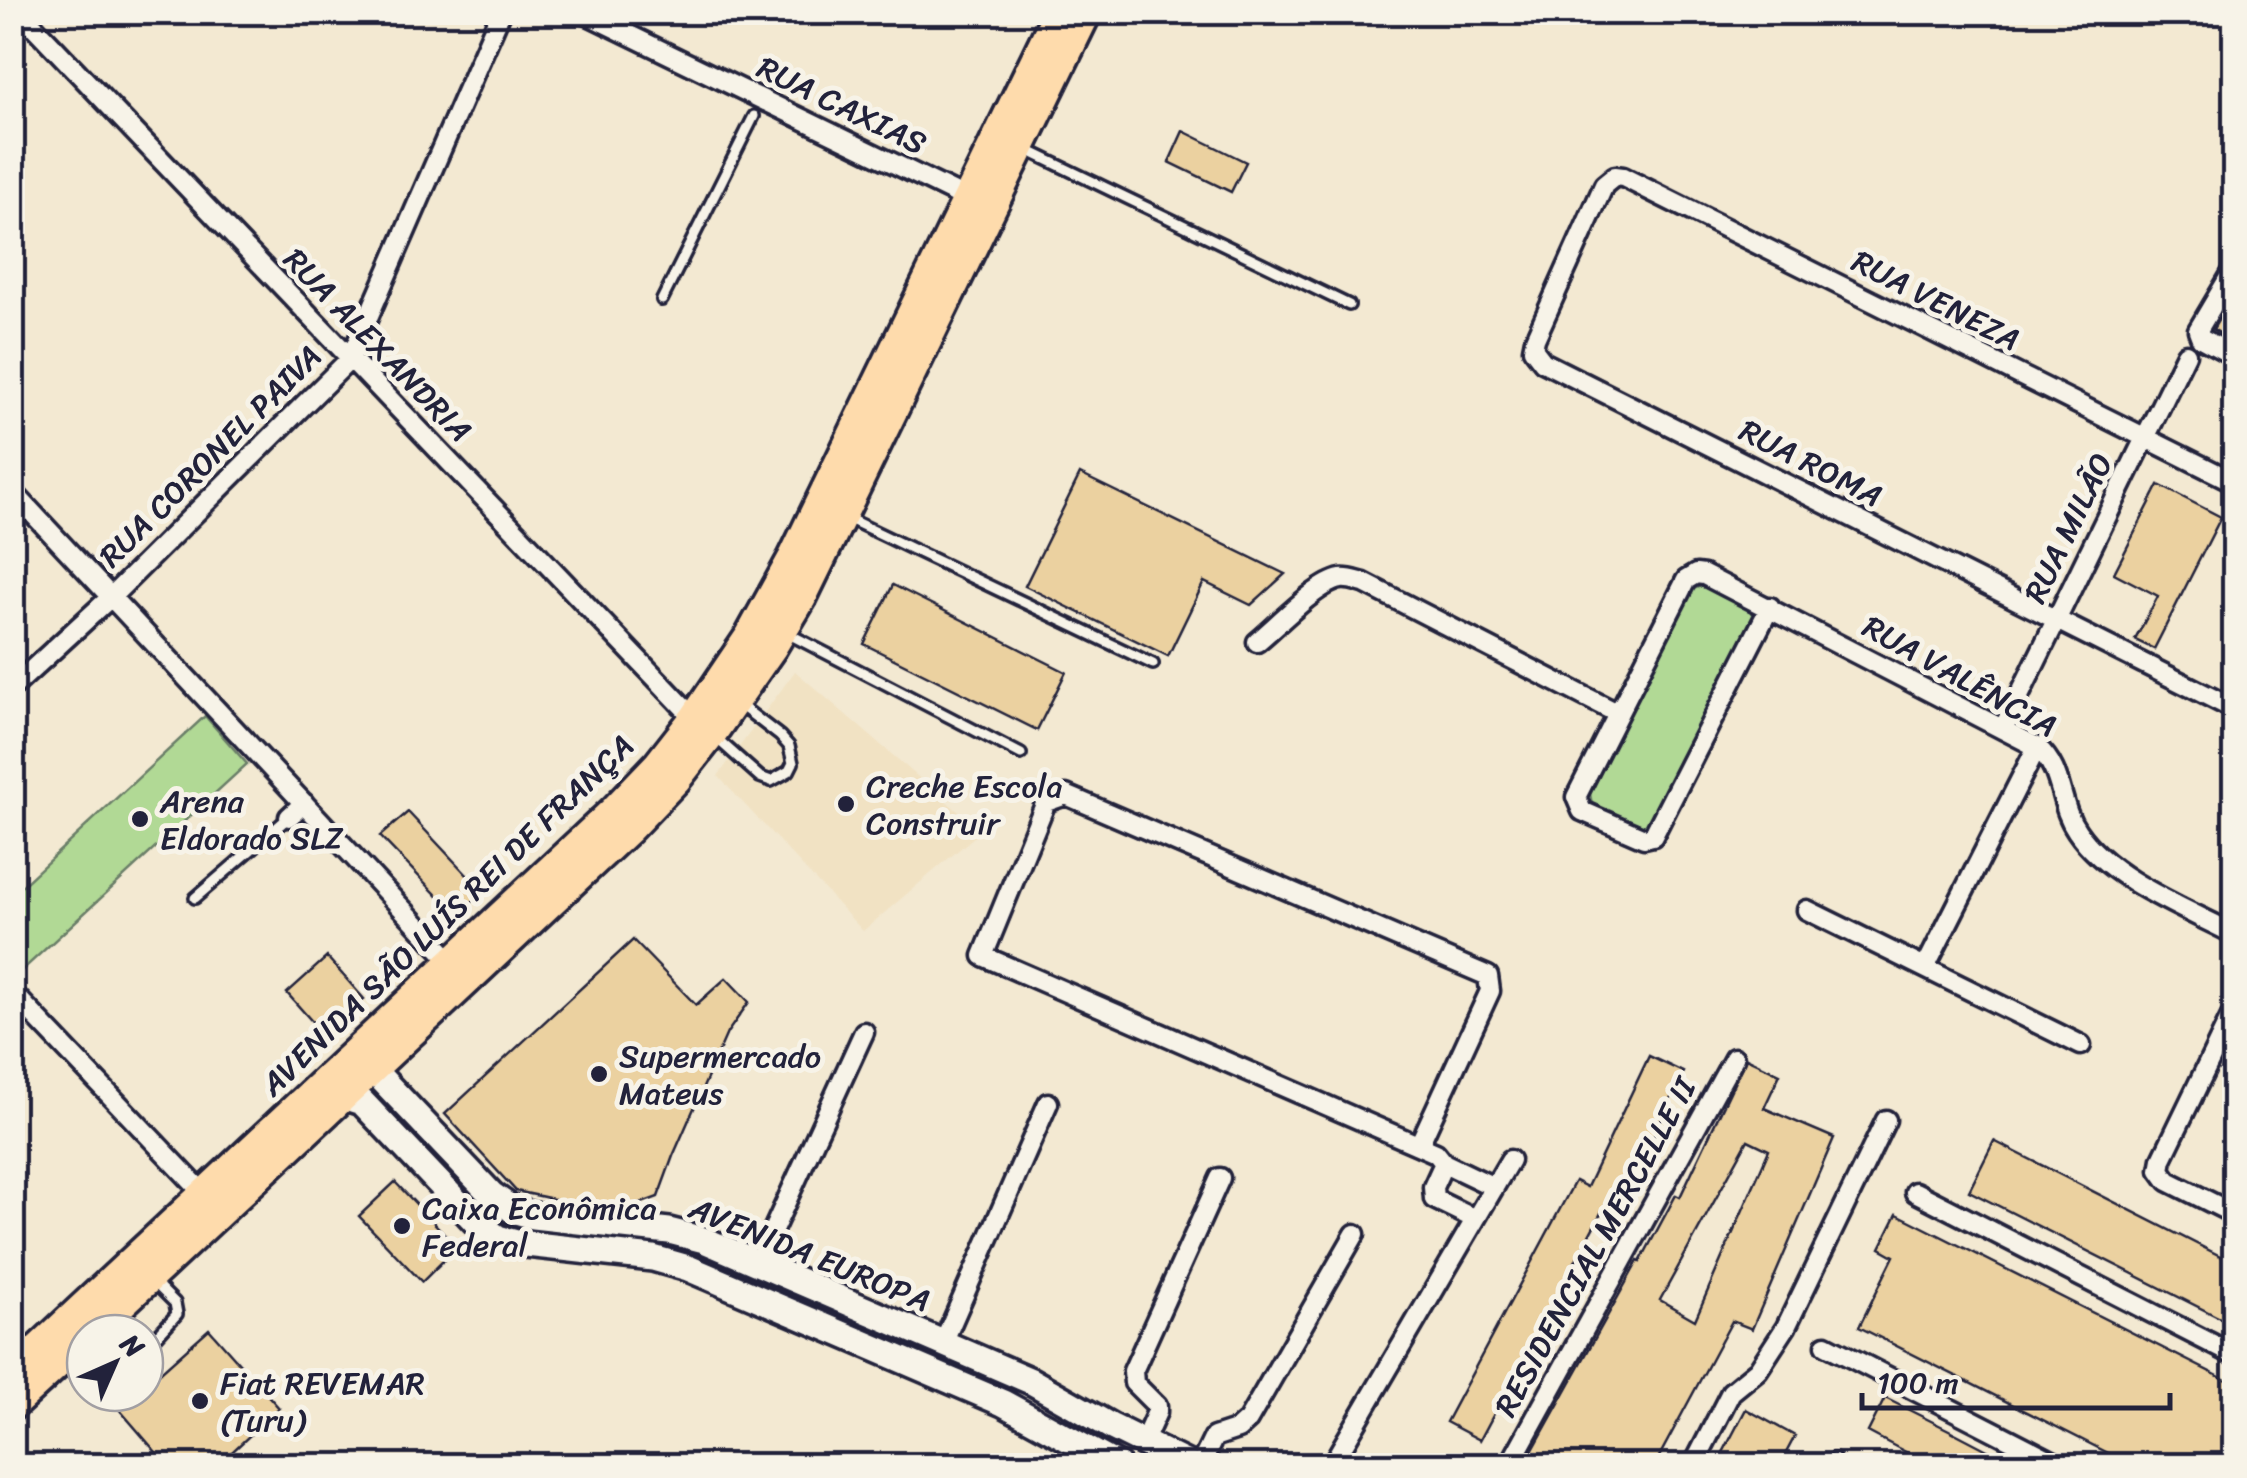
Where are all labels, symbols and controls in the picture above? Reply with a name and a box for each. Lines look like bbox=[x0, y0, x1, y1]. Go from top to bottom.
street label: RUA CAXIAS bbox=[747, 40, 937, 171]
street label: RUA ALEXANDRIA bbox=[269, 234, 487, 457]
street label: RUA VENEZA bbox=[1841, 234, 2030, 367]
street label: RUA CORONEL PAIVA bbox=[85, 331, 336, 582]
street label: RUA ROMA bbox=[1729, 403, 1893, 524]
street label: RUA MILÃO bbox=[2007, 443, 2130, 613]
street label: RUA VALÊNCIA bbox=[1851, 599, 2068, 754]
street label: AVENIDA SÃO LUÍS REI DE FRANÇA bbox=[246, 720, 648, 1111]
place label: Creche Escola Construir bbox=[866, 758, 1063, 852]
place label: Arena Eldorado SLZ bbox=[159, 773, 344, 867]
marker: Creche Escola Construir bbox=[835, 793, 857, 815]
marker: Arena Eldorado SLZ bbox=[129, 808, 151, 830]
place label: Supermercado Mateus bbox=[619, 1028, 821, 1122]
marker: Supermercado Mateus bbox=[588, 1063, 610, 1085]
street label: RESIDENCIAL MERCELLE II bbox=[1478, 1065, 1714, 1428]
place label: Caixa Econômica Federal bbox=[422, 1180, 657, 1274]
street label: AVENIDA EUROPA bbox=[679, 1180, 939, 1329]
marker: Caixa Econômica Federal bbox=[391, 1215, 413, 1237]
north arrow bbox=[65, 1313, 165, 1413]
text: N bbox=[107, 1321, 157, 1370]
scale bar bbox=[1862, 1348, 2170, 1410]
place label: Fiat REVEMAR (Turu) bbox=[220, 1355, 425, 1449]
text: 100 m bbox=[1877, 1356, 1959, 1410]
marker: Fiat REVEMAR (Turu) bbox=[189, 1390, 211, 1412]

